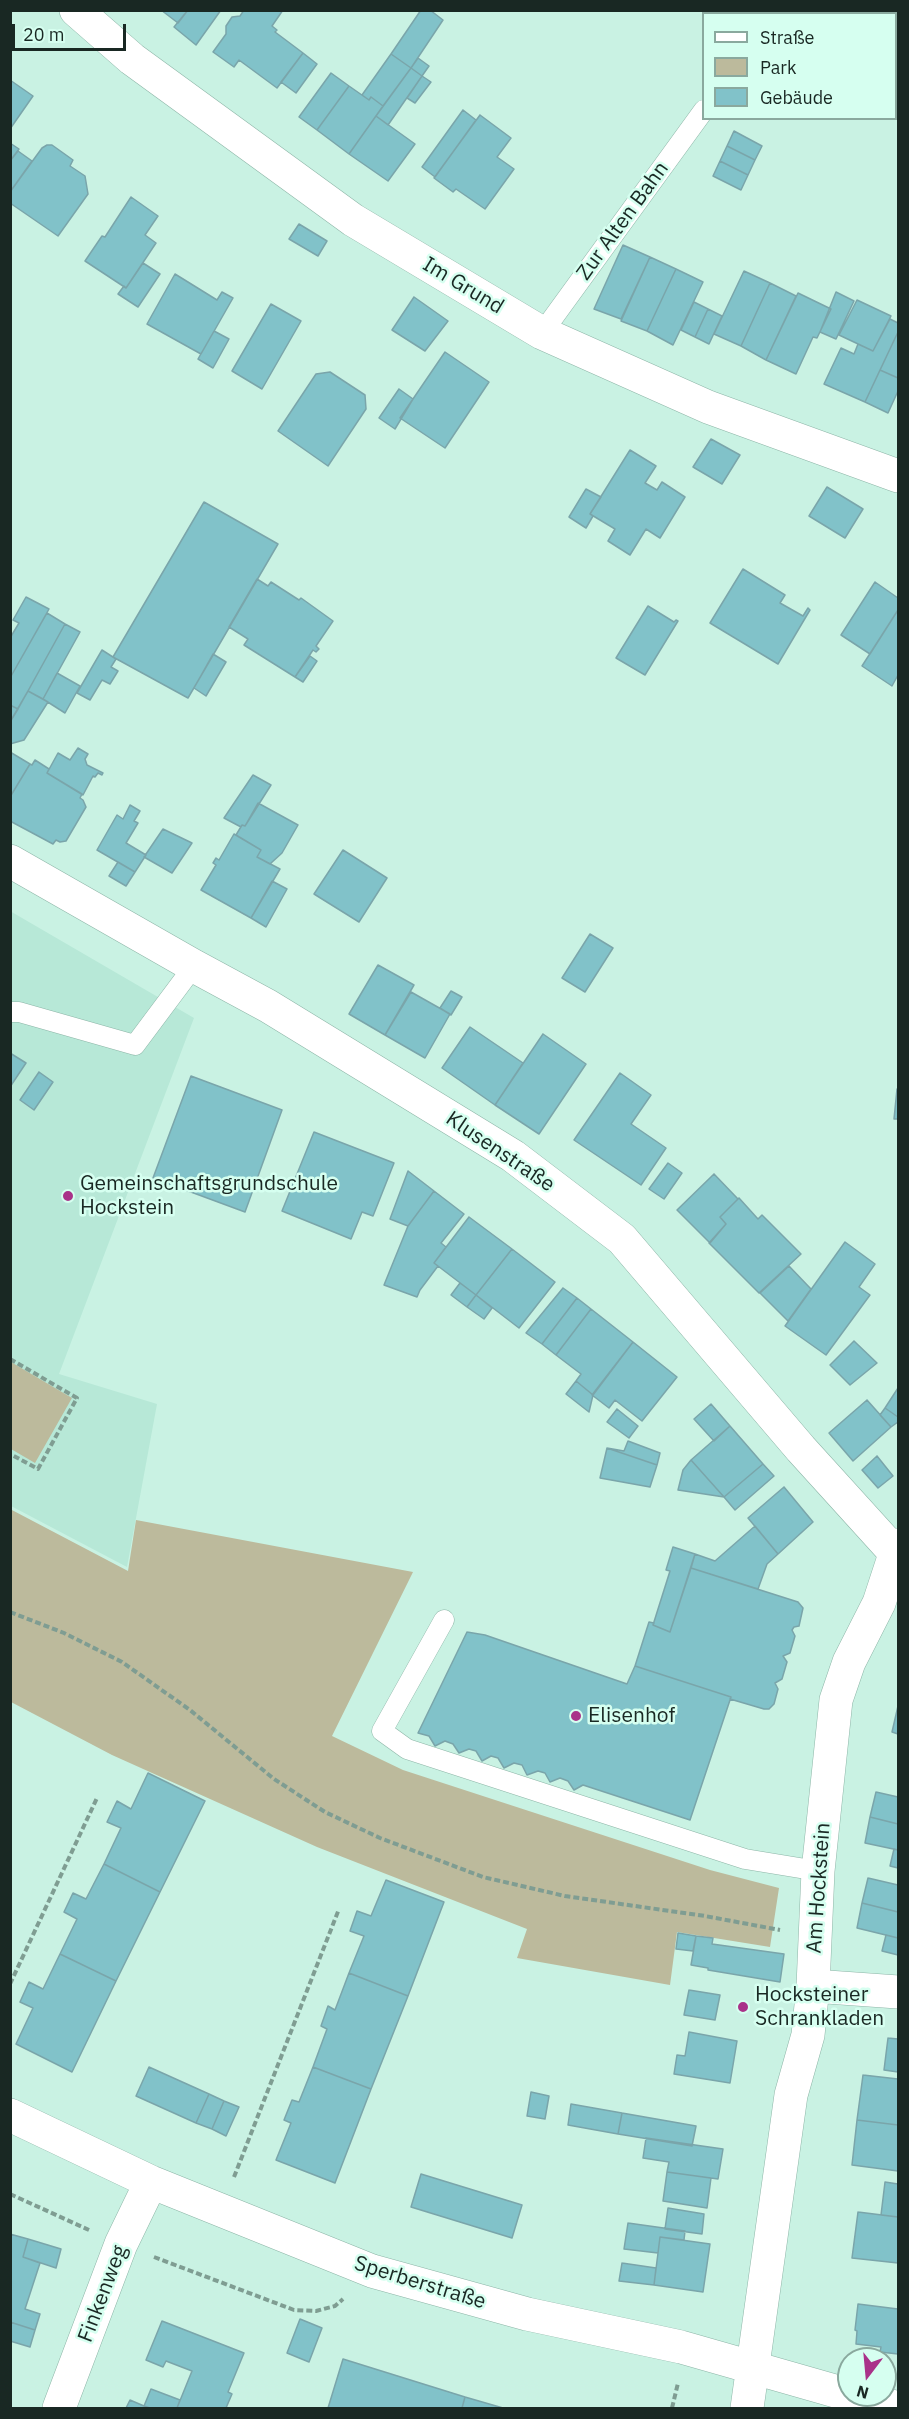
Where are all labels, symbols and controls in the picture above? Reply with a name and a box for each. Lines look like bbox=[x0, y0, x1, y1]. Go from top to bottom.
scale bar bbox=[15, 12, 129, 50]
legend bbox=[702, 12, 897, 120]
text: 20 m bbox=[23, 23, 65, 46]
text: Straße bbox=[760, 26, 814, 49]
text: Park bbox=[760, 56, 796, 79]
text: Gebäude bbox=[760, 86, 833, 109]
street label: Zur Alten Bahn bbox=[572, 157, 674, 285]
street label: Im Grund bbox=[418, 252, 508, 320]
street label: Klusenstraße bbox=[441, 1106, 559, 1198]
place label: Gemeinschaftsgrundschule Hockstein bbox=[80, 1171, 338, 1221]
marker: Gemeinschaftsgrundschule Hockstein bbox=[61, 1189, 75, 1203]
place label: Elisenhof bbox=[588, 1703, 675, 1729]
marker: Elisenhof bbox=[569, 1709, 583, 1723]
street label: Am Hockstein bbox=[802, 1822, 836, 1954]
place label: Hocksteiner Schrankladen bbox=[755, 1982, 884, 2032]
marker: Hocksteiner Schrankladen bbox=[736, 2000, 750, 2014]
street label: Finkenweg bbox=[73, 2242, 133, 2346]
street label: Sperberstraße bbox=[351, 2251, 489, 2315]
north arrow bbox=[837, 2347, 897, 2407]
text: N bbox=[854, 2381, 871, 2404]

